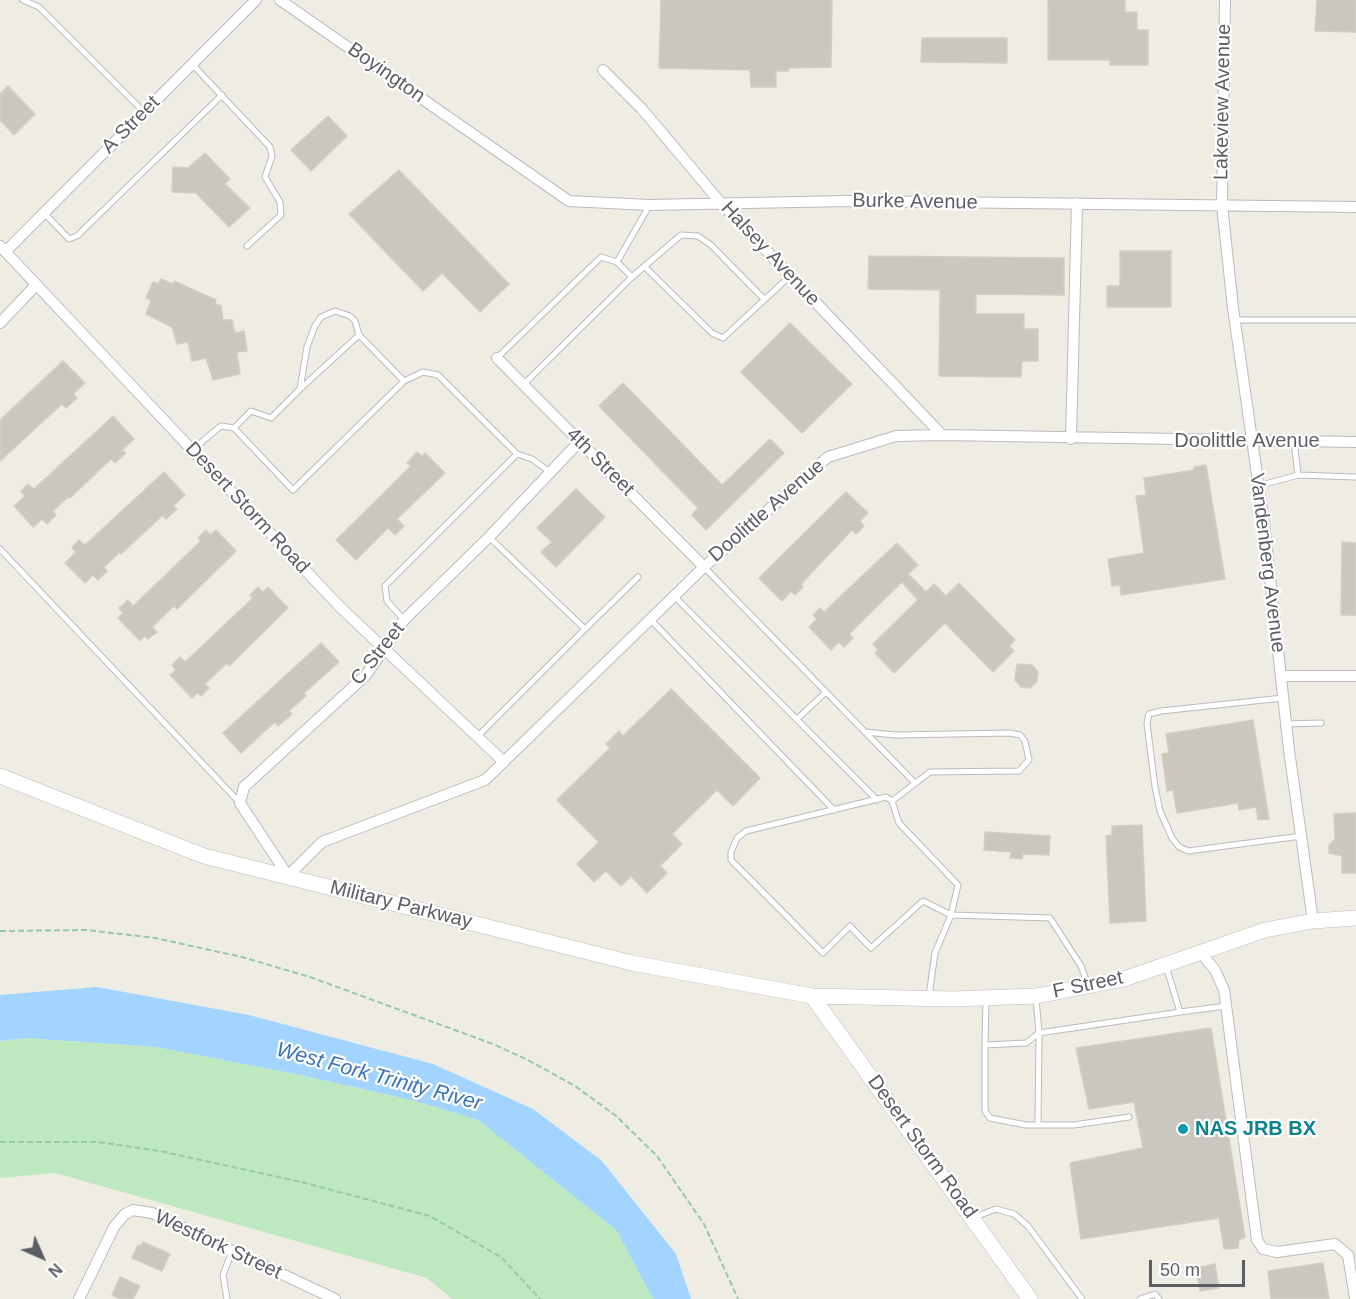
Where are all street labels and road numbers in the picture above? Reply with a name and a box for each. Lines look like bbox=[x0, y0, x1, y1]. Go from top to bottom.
street label: Lakeview Avenue bbox=[1210, 24, 1236, 180]
street label: Boyington bbox=[343, 38, 429, 108]
street label: A Street bbox=[97, 91, 165, 159]
street label: Burke Avenue bbox=[852, 189, 978, 215]
street label: Halsey Avenue bbox=[715, 197, 825, 311]
street label: 4th Street bbox=[561, 423, 639, 501]
street label: Doolittle Avenue bbox=[1174, 429, 1320, 453]
street label: Desert Storm Road bbox=[180, 437, 314, 579]
street label: Doolittle Avenue bbox=[704, 454, 830, 568]
street label: Vandenberg Avenue bbox=[1244, 472, 1290, 654]
street label: C Street bbox=[346, 618, 410, 690]
street label: Military Parkway bbox=[327, 876, 475, 934]
street label: F Street bbox=[1051, 966, 1125, 1004]
street label: Desert Storm Road bbox=[862, 1071, 982, 1223]
street label: Westfork Street bbox=[151, 1205, 285, 1285]

